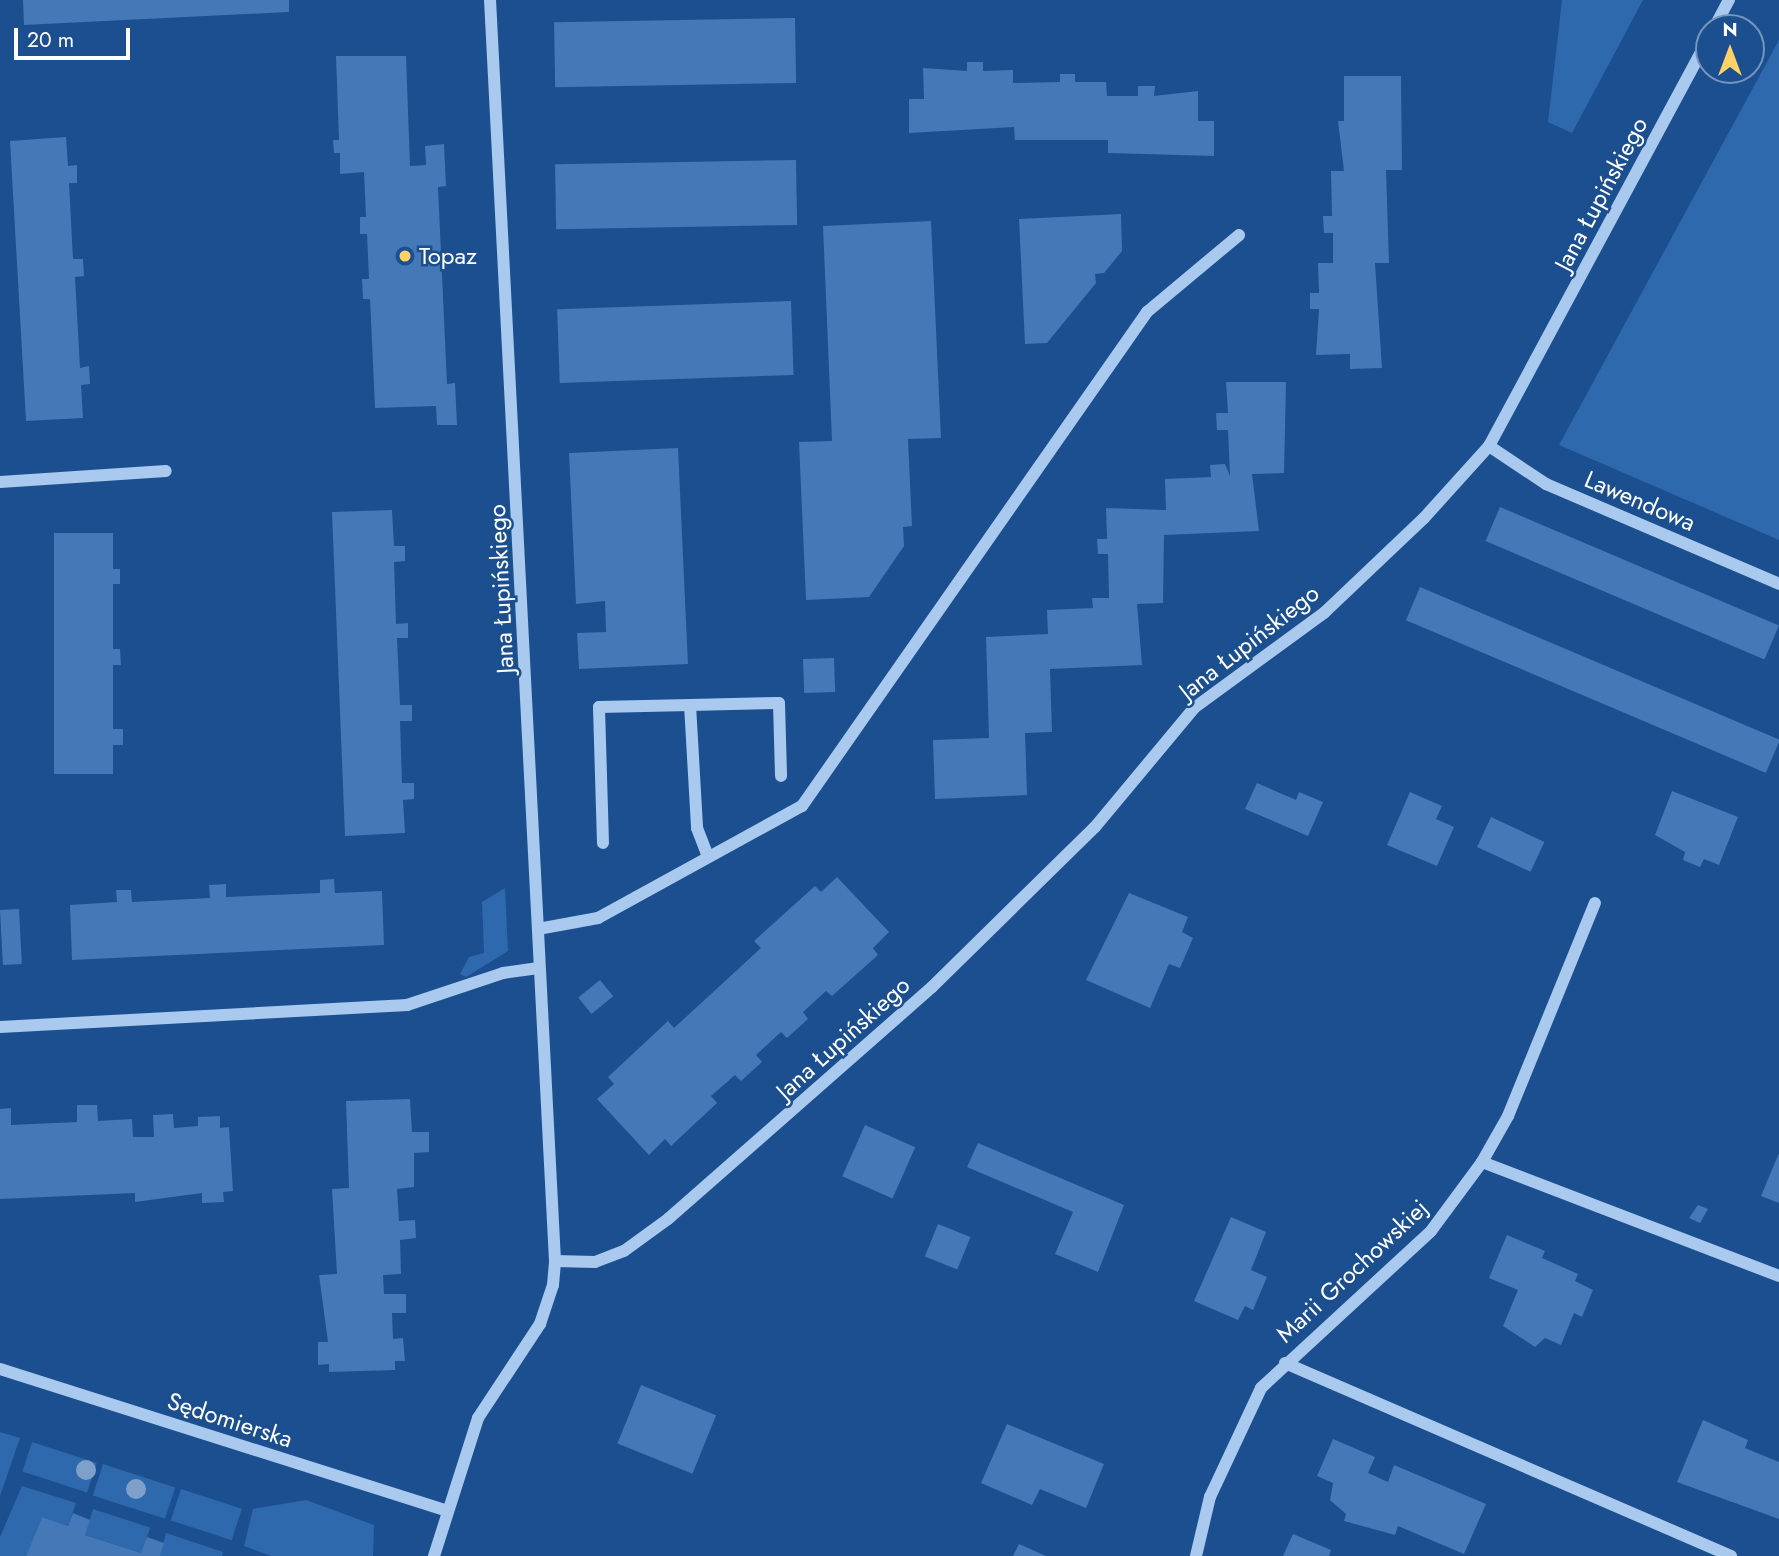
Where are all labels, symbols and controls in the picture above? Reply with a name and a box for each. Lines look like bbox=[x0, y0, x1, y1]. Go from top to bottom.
scale bar bbox=[18, 14, 133, 58]
north arrow bbox=[1695, 14, 1765, 84]
text: N bbox=[1722, 16, 1738, 43]
text: 20 m bbox=[27, 25, 74, 55]
street label: Jana Łupińskiego bbox=[1548, 112, 1654, 276]
place label: Topaz bbox=[419, 242, 477, 270]
marker: Topaz bbox=[397, 248, 413, 264]
street label: Lawendowa bbox=[1580, 465, 1700, 537]
street label: Jana Łupińskiego bbox=[482, 504, 520, 674]
street label: Jana Łupińskiego bbox=[1173, 578, 1325, 706]
street label: Jana Łupińskiego bbox=[770, 971, 916, 1105]
street label: Marii Grochowskiej bbox=[1270, 1193, 1434, 1349]
street label: Sędomierska bbox=[164, 1386, 296, 1454]

